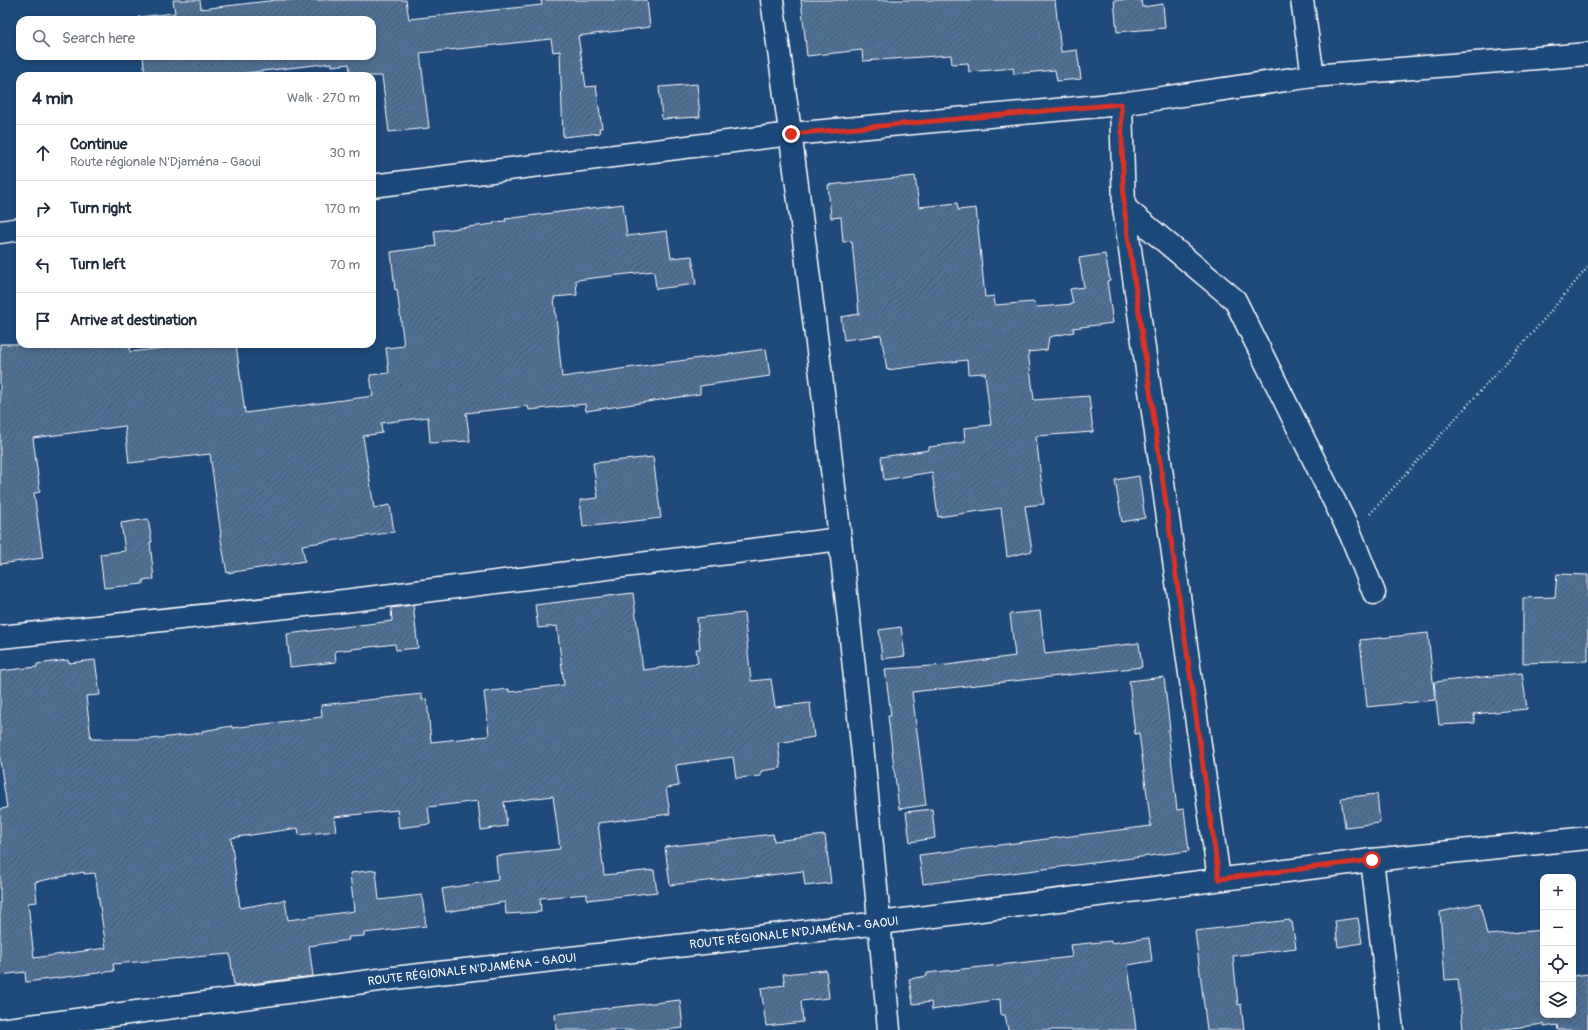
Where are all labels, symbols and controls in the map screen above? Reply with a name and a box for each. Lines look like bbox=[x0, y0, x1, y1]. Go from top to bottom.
search box bbox=[16, 16, 376, 60]
icon: search bbox=[30, 27, 52, 49]
text: Search here bbox=[62, 29, 135, 48]
text: 4 min bbox=[32, 88, 73, 109]
text: Walk · 270 m bbox=[287, 90, 360, 106]
route end bbox=[782, 125, 800, 143]
text: Continue bbox=[70, 135, 128, 154]
icon: ahead bbox=[32, 142, 54, 164]
text: 30 m bbox=[330, 145, 360, 161]
text: Route régionale N'Djaména - Gaoui bbox=[70, 154, 261, 170]
icon: right bbox=[32, 198, 54, 220]
text: Turn right bbox=[70, 199, 131, 218]
text: 170 m bbox=[325, 201, 360, 217]
icon: left bbox=[32, 254, 54, 276]
text: Turn left bbox=[70, 255, 126, 274]
text: 70 m bbox=[330, 257, 360, 273]
icon: arrive bbox=[32, 310, 54, 332]
text: Arrive at destination bbox=[70, 311, 197, 330]
route start bbox=[1363, 851, 1381, 869]
map controls bbox=[1540, 874, 1576, 1018]
button: + bbox=[1540, 874, 1576, 910]
button: − bbox=[1540, 910, 1576, 946]
street label: ROUTE RÉGIONALE N'DJAMÉNA - GAOUI bbox=[689, 913, 899, 952]
button: locate bbox=[1540, 946, 1576, 982]
street label: ROUTE RÉGIONALE N'DJAMÉNA - GAOUI bbox=[367, 950, 577, 989]
button: layers bbox=[1540, 982, 1576, 1018]

